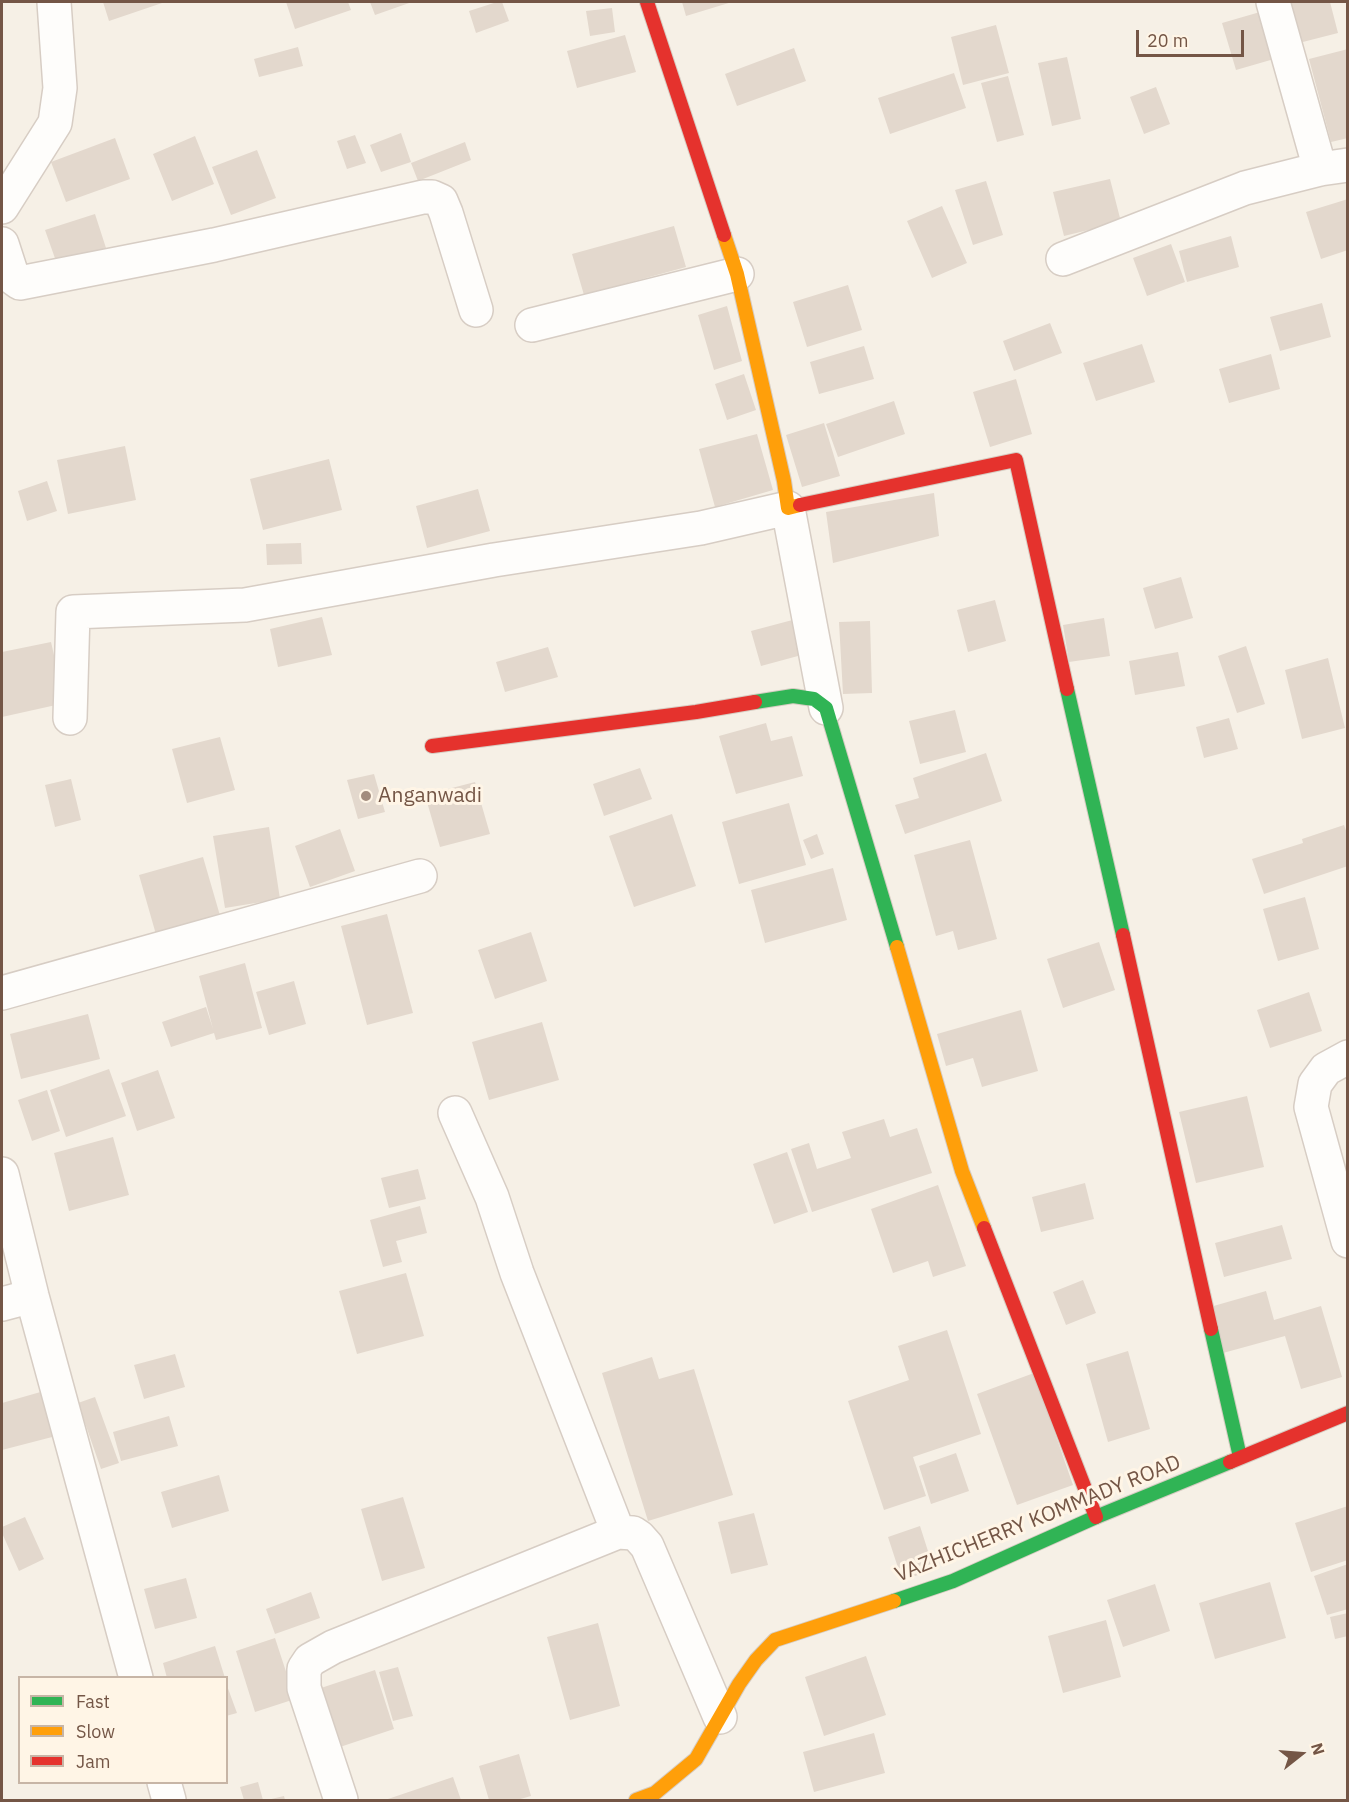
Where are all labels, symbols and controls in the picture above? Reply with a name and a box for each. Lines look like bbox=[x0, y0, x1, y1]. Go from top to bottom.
scale bar bbox=[1139, 18, 1247, 56]
text: 20 m bbox=[1147, 29, 1189, 52]
place label: Anganwadi bbox=[378, 783, 482, 809]
marker: Anganwadi bbox=[359, 789, 373, 803]
street label: VAZHICHERRY KOMMADY ROAD bbox=[891, 1450, 1185, 1588]
legend bbox=[18, 1676, 228, 1784]
text: Fast bbox=[76, 1690, 110, 1713]
text: Slow bbox=[76, 1720, 115, 1743]
north arrow bbox=[1271, 1724, 1331, 1784]
text: N bbox=[1307, 1740, 1329, 1757]
text: Jam bbox=[76, 1750, 111, 1773]

